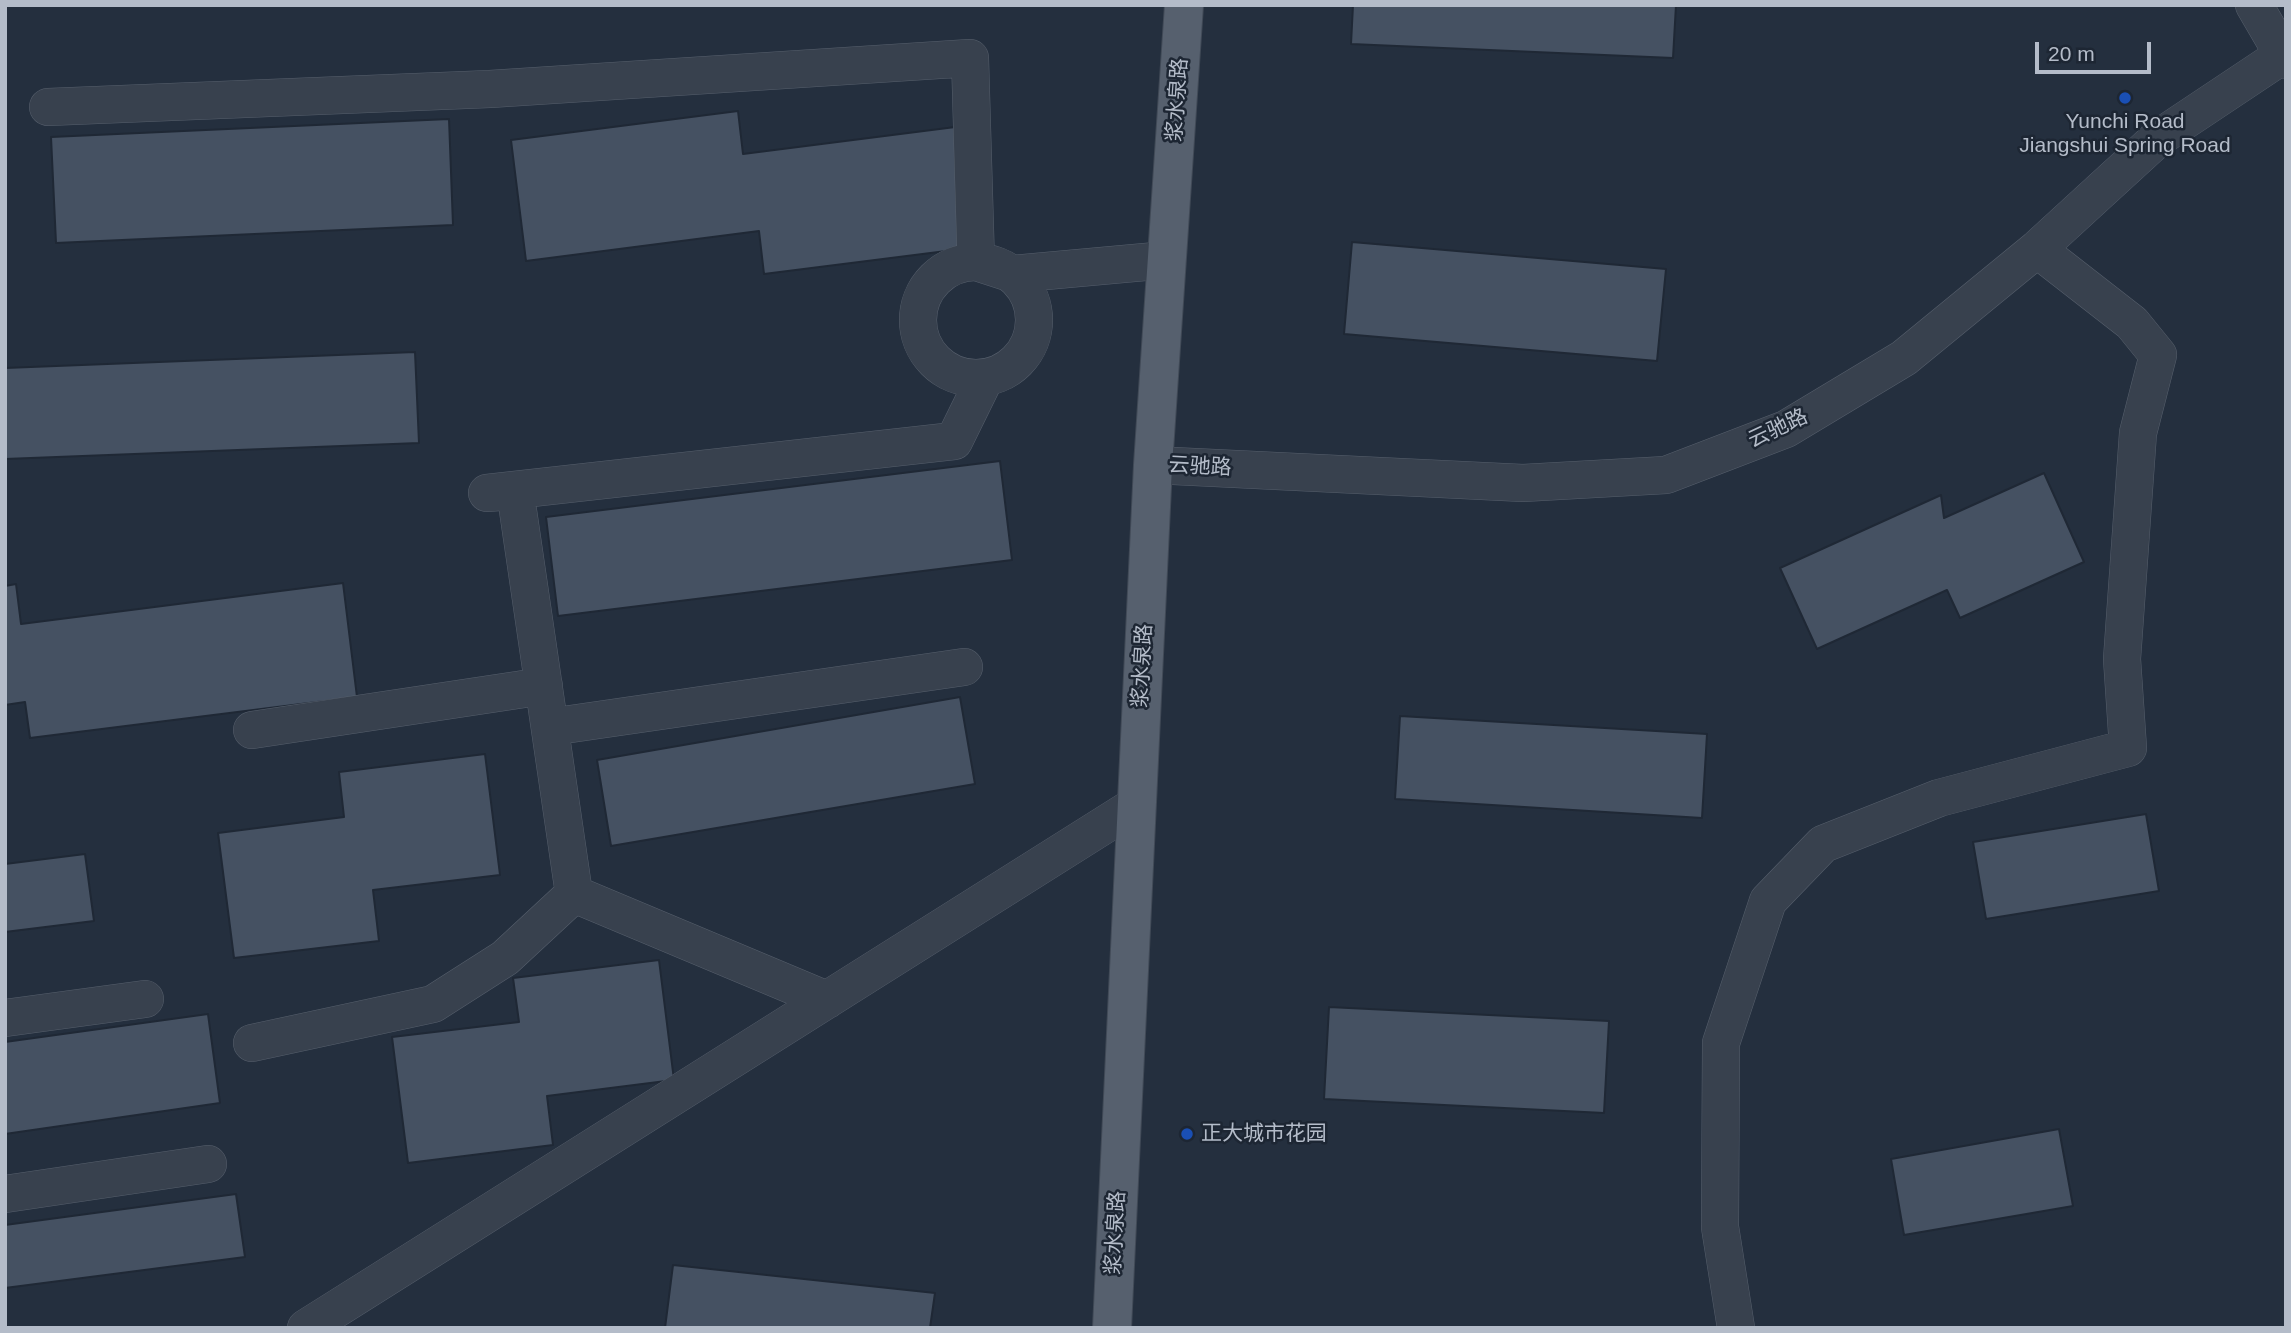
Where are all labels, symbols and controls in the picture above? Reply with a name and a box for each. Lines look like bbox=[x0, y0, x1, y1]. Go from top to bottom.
scale bar bbox=[2039, 28, 2154, 72]
text: 20 m bbox=[2048, 42, 2095, 65]
street label: 浆水泉路 bbox=[1163, 57, 1193, 143]
marker: Yunchi Road Jiangshui Spring Road bbox=[2117, 90, 2133, 106]
place label: Yunchi Road Jiangshui Spring Road bbox=[2019, 109, 2231, 159]
street label: 云驰路 bbox=[1744, 404, 1812, 454]
street label: 云驰路 bbox=[1168, 453, 1232, 481]
street label: 浆水泉路 bbox=[1128, 623, 1158, 709]
place label: 正大城市花园 bbox=[1201, 1121, 1327, 1147]
marker: 正大城市花园 bbox=[1179, 1126, 1195, 1142]
street label: 浆水泉路 bbox=[1101, 1190, 1131, 1276]

